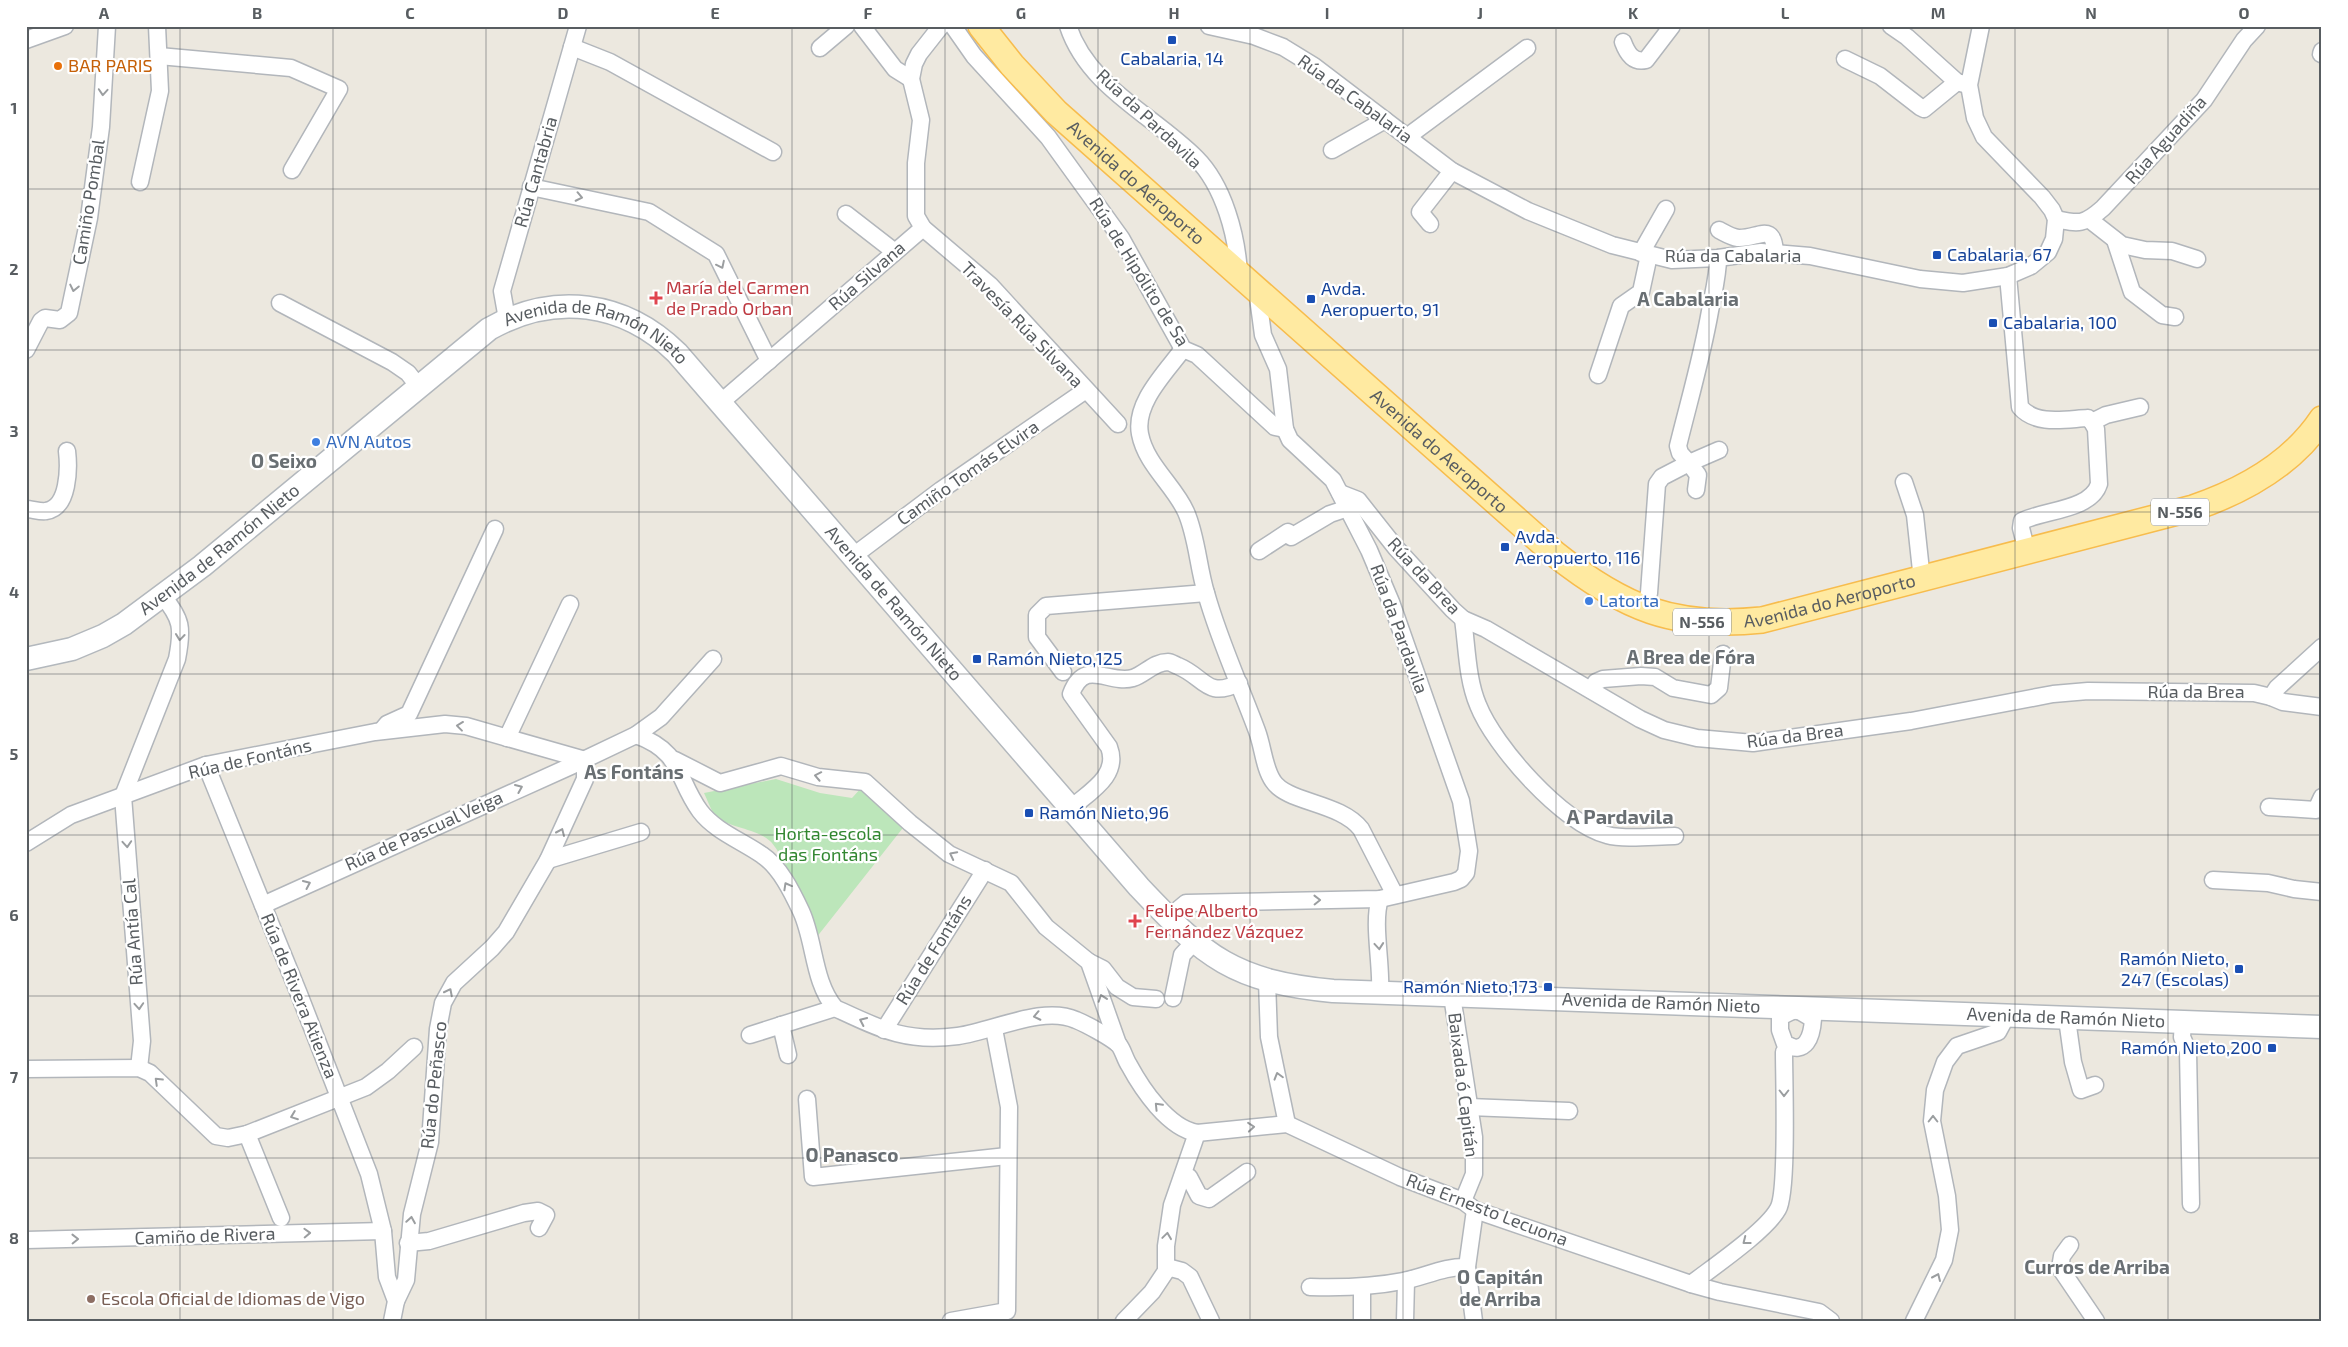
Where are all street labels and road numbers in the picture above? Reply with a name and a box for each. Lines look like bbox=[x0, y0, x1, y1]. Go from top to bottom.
street label: Rúa da Cabalaria bbox=[1294, 49, 1417, 147]
street label: Rúa da Pardavila bbox=[1092, 64, 1207, 173]
street label: Rúa Aguadiña bbox=[2120, 91, 2211, 188]
street label: Rúa Cantabria bbox=[509, 114, 561, 230]
street label: Avenida do Aeroporto bbox=[1063, 115, 1210, 249]
street label: Camiño Pombal bbox=[67, 137, 109, 266]
street label: Rúa de Hipólito de Sa bbox=[1085, 193, 1195, 350]
street label: Rúa Silvana bbox=[823, 236, 909, 315]
street label: Rúa da Cabalaria bbox=[1665, 244, 1801, 266]
street label: Travesía Rúa Silvana bbox=[957, 257, 1089, 392]
street label: Avenida de Ramón Nieto bbox=[500, 294, 693, 368]
street label: Avenida do Aeroporto bbox=[1366, 384, 1513, 517]
street label: Camiño Tomás Elvira bbox=[892, 415, 1043, 529]
street label: Avenida de Ramón Nieto bbox=[134, 478, 303, 619]
road number: N-556 bbox=[2151, 498, 2209, 526]
street label: Avenida de Ramón Nieto bbox=[821, 520, 968, 685]
street label: Rúa da Brea bbox=[1384, 532, 1466, 618]
street label: Rúa da Pardavila bbox=[1366, 561, 1434, 697]
street label: Avenida do Aeroporto bbox=[1743, 569, 1918, 631]
road number: N-556 bbox=[1673, 608, 1731, 636]
street label: Rúa da Brea bbox=[2147, 680, 2245, 702]
street label: Rúa da Brea bbox=[1745, 718, 1844, 752]
street label: Rúa de Fontáns bbox=[186, 733, 313, 783]
street label: Rúa de Pascual Veiga bbox=[341, 785, 506, 875]
street label: Rúa Antía Cal bbox=[117, 877, 147, 986]
street label: Rúa de Fontáns bbox=[891, 890, 976, 1009]
street label: Rúa de Rivera Atienza bbox=[257, 910, 343, 1081]
street label: Avenida de Ramón Nieto bbox=[1562, 987, 1761, 1017]
street label: Avenida de Ramón Nieto bbox=[1966, 1002, 2166, 1031]
street label: Baixada ó Capitán bbox=[1444, 1011, 1484, 1158]
street label: Rúa do Peñasco bbox=[415, 1020, 451, 1150]
street label: Rúa Ernesto Lecuona bbox=[1403, 1168, 1571, 1250]
street label: Camiño de Rivera bbox=[134, 1222, 276, 1248]

